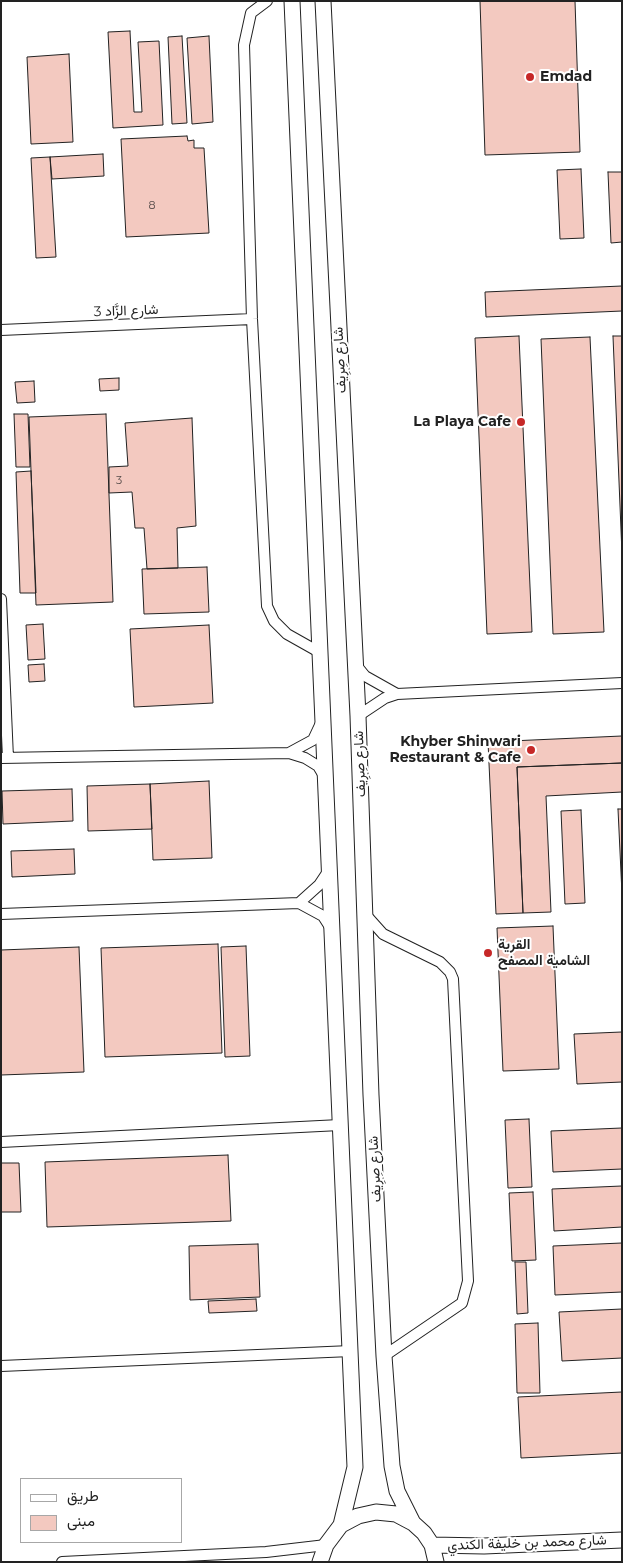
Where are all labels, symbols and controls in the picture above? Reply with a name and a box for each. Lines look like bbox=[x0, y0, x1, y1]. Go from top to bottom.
place label: Emdad bbox=[540, 69, 592, 85]
marker: Emdad bbox=[524, 71, 536, 83]
house number: 8 bbox=[148, 199, 156, 213]
street label: شارع الزَّاد 3 bbox=[93, 301, 159, 321]
street label: شارع صِرِيف bbox=[330, 326, 350, 394]
place label: La Playa Cafe bbox=[413, 414, 511, 430]
marker: La Playa Cafe bbox=[515, 416, 527, 428]
house number: 3 bbox=[116, 474, 122, 488]
street label: شارع صِرِيف bbox=[350, 731, 370, 797]
place label: Khyber Shinwari Restaurant & Cafe bbox=[389, 734, 521, 766]
marker: Khyber Shinwari Restaurant & Cafe bbox=[525, 744, 537, 756]
place label: القرية الشامية المصفح bbox=[498, 937, 590, 970]
marker: القرية الشامية المصفح bbox=[482, 947, 494, 959]
street label: شارع صِرِيف bbox=[365, 1135, 385, 1203]
legend bbox=[20, 1478, 182, 1543]
text: طريق bbox=[67, 1486, 99, 1505]
text: مبنى bbox=[67, 1511, 95, 1530]
street label: شارع محمد بن خليفة الكندي bbox=[447, 1532, 607, 1554]

